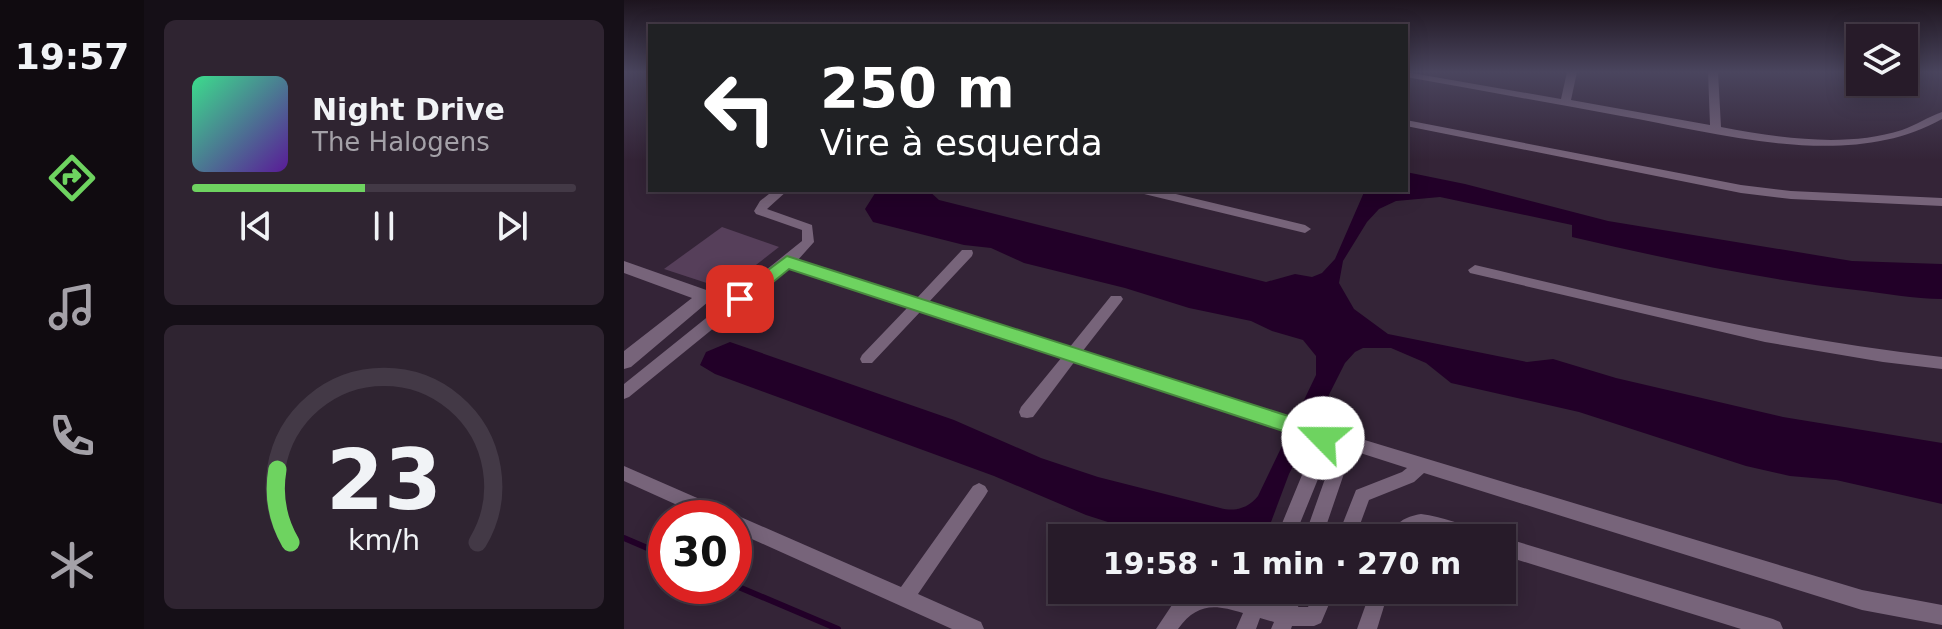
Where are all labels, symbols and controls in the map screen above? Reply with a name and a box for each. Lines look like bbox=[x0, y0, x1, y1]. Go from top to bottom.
map controls bbox=[1846, 24, 1918, 96]
button: layers bbox=[1846, 24, 1918, 96]
text: 19:57 bbox=[15, 36, 129, 77]
text: 250 m bbox=[820, 55, 1015, 120]
icon: left bbox=[688, 56, 792, 160]
text: Night Drive bbox=[312, 92, 505, 127]
text: Vire à esquerda bbox=[820, 122, 1103, 163]
text: The Halogens bbox=[312, 127, 490, 157]
icon: directions bbox=[44, 150, 100, 206]
icon: previous bbox=[234, 204, 278, 248]
icon: pause bbox=[362, 204, 406, 248]
icon: next bbox=[490, 204, 534, 248]
pin bbox=[706, 265, 774, 333]
icon: arrive bbox=[718, 277, 762, 321]
icon: music bbox=[44, 279, 100, 335]
position arrow bbox=[1281, 396, 1365, 480]
icon: phone bbox=[44, 408, 100, 464]
text: 23 bbox=[326, 431, 442, 528]
speed limit sign: 30 bbox=[648, 500, 752, 604]
text: km/h bbox=[348, 523, 420, 557]
icon: climate bbox=[44, 537, 100, 593]
text: 19:58 · 1 min · 270 m bbox=[1103, 546, 1461, 581]

